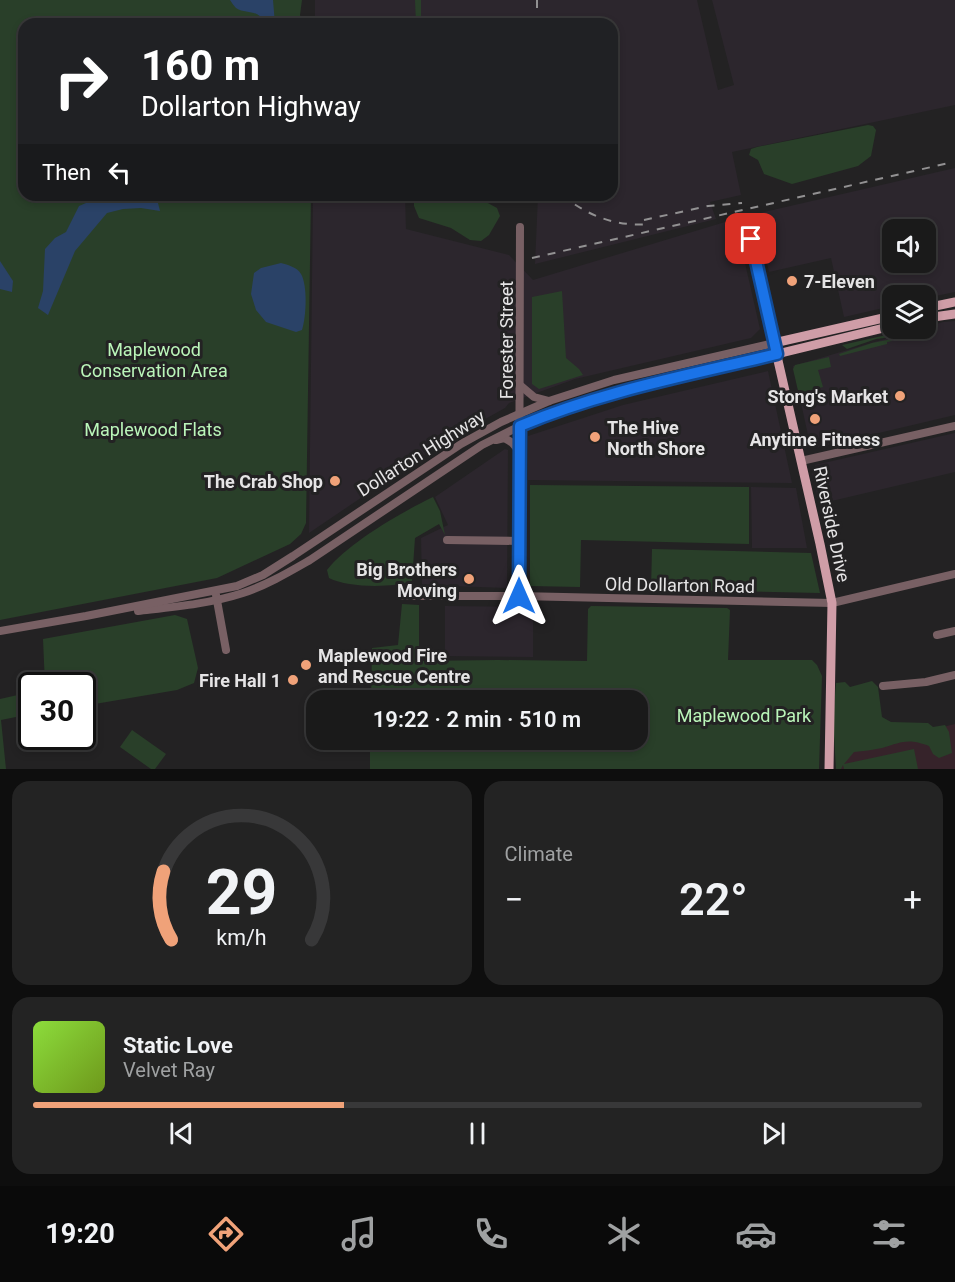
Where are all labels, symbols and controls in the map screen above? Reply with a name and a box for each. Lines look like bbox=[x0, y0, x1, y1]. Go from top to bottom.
text: 160 m bbox=[141, 41, 260, 90]
icon: right bbox=[42, 42, 120, 120]
text: Dollarton Highway bbox=[141, 91, 361, 123]
icon: left bbox=[103, 156, 136, 189]
text: Then bbox=[42, 160, 91, 185]
pin bbox=[725, 213, 776, 264]
map controls bbox=[882, 219, 936, 339]
button: sound bbox=[882, 219, 936, 273]
icon: arrive bbox=[734, 222, 767, 255]
place label: 7-Eleven bbox=[804, 271, 875, 292]
marker: 7-Eleven bbox=[785, 274, 799, 288]
street label: Forester Street bbox=[496, 281, 517, 399]
button: layers bbox=[882, 285, 936, 339]
park label: Maplewood Conservation Area bbox=[80, 339, 228, 381]
place label: Stong's Market bbox=[767, 386, 888, 407]
marker: Stong's Market bbox=[893, 389, 907, 403]
street label: Dollarton Highway bbox=[353, 405, 489, 501]
marker: Anytime Fitness bbox=[808, 412, 822, 426]
place label: The Hive North Shore bbox=[607, 417, 705, 459]
park label: Maplewood Flats bbox=[84, 419, 222, 440]
place label: Anytime Fitness bbox=[750, 429, 880, 450]
marker: The Hive North Shore bbox=[588, 430, 602, 444]
street label: Riverside Drive bbox=[809, 464, 855, 584]
place label: The Crab Shop bbox=[204, 471, 323, 492]
marker: The Crab Shop bbox=[328, 474, 342, 488]
place label: Big Brothers Moving bbox=[356, 559, 457, 601]
position arrow bbox=[487, 564, 551, 628]
marker: Big Brothers Moving bbox=[462, 572, 476, 586]
street label: Old Dollarton Road bbox=[605, 573, 755, 597]
place label: Maplewood Fire and Rescue Centre bbox=[318, 645, 471, 687]
marker: Maplewood Fire and Rescue Centre bbox=[299, 658, 313, 672]
place label: Fire Hall 1 bbox=[199, 670, 281, 691]
speed limit sign: 30 bbox=[18, 672, 96, 750]
marker: Fire Hall 1 bbox=[286, 673, 300, 687]
park label: Maplewood Park bbox=[677, 705, 812, 726]
text: 19:22 · 2 min · 510 m bbox=[373, 707, 581, 732]
text: Climate bbox=[505, 842, 573, 866]
text: 29 bbox=[206, 856, 278, 929]
text: 22° bbox=[679, 873, 748, 926]
text: − bbox=[505, 880, 523, 919]
text: + bbox=[903, 880, 922, 919]
text: km/h bbox=[217, 925, 267, 950]
text: Static Love bbox=[123, 1033, 233, 1058]
text: Velvet Ray bbox=[123, 1058, 215, 1082]
icon: previous bbox=[165, 1117, 198, 1150]
icon: pause bbox=[461, 1117, 494, 1150]
icon: next bbox=[757, 1117, 790, 1150]
icon: directions bbox=[205, 1213, 247, 1255]
icon: music bbox=[338, 1213, 380, 1255]
icon: phone bbox=[470, 1213, 512, 1255]
icon: climate bbox=[603, 1213, 645, 1255]
icon: car bbox=[735, 1213, 777, 1255]
icon: filters bbox=[868, 1213, 910, 1255]
text: 19:20 bbox=[45, 1218, 115, 1250]

